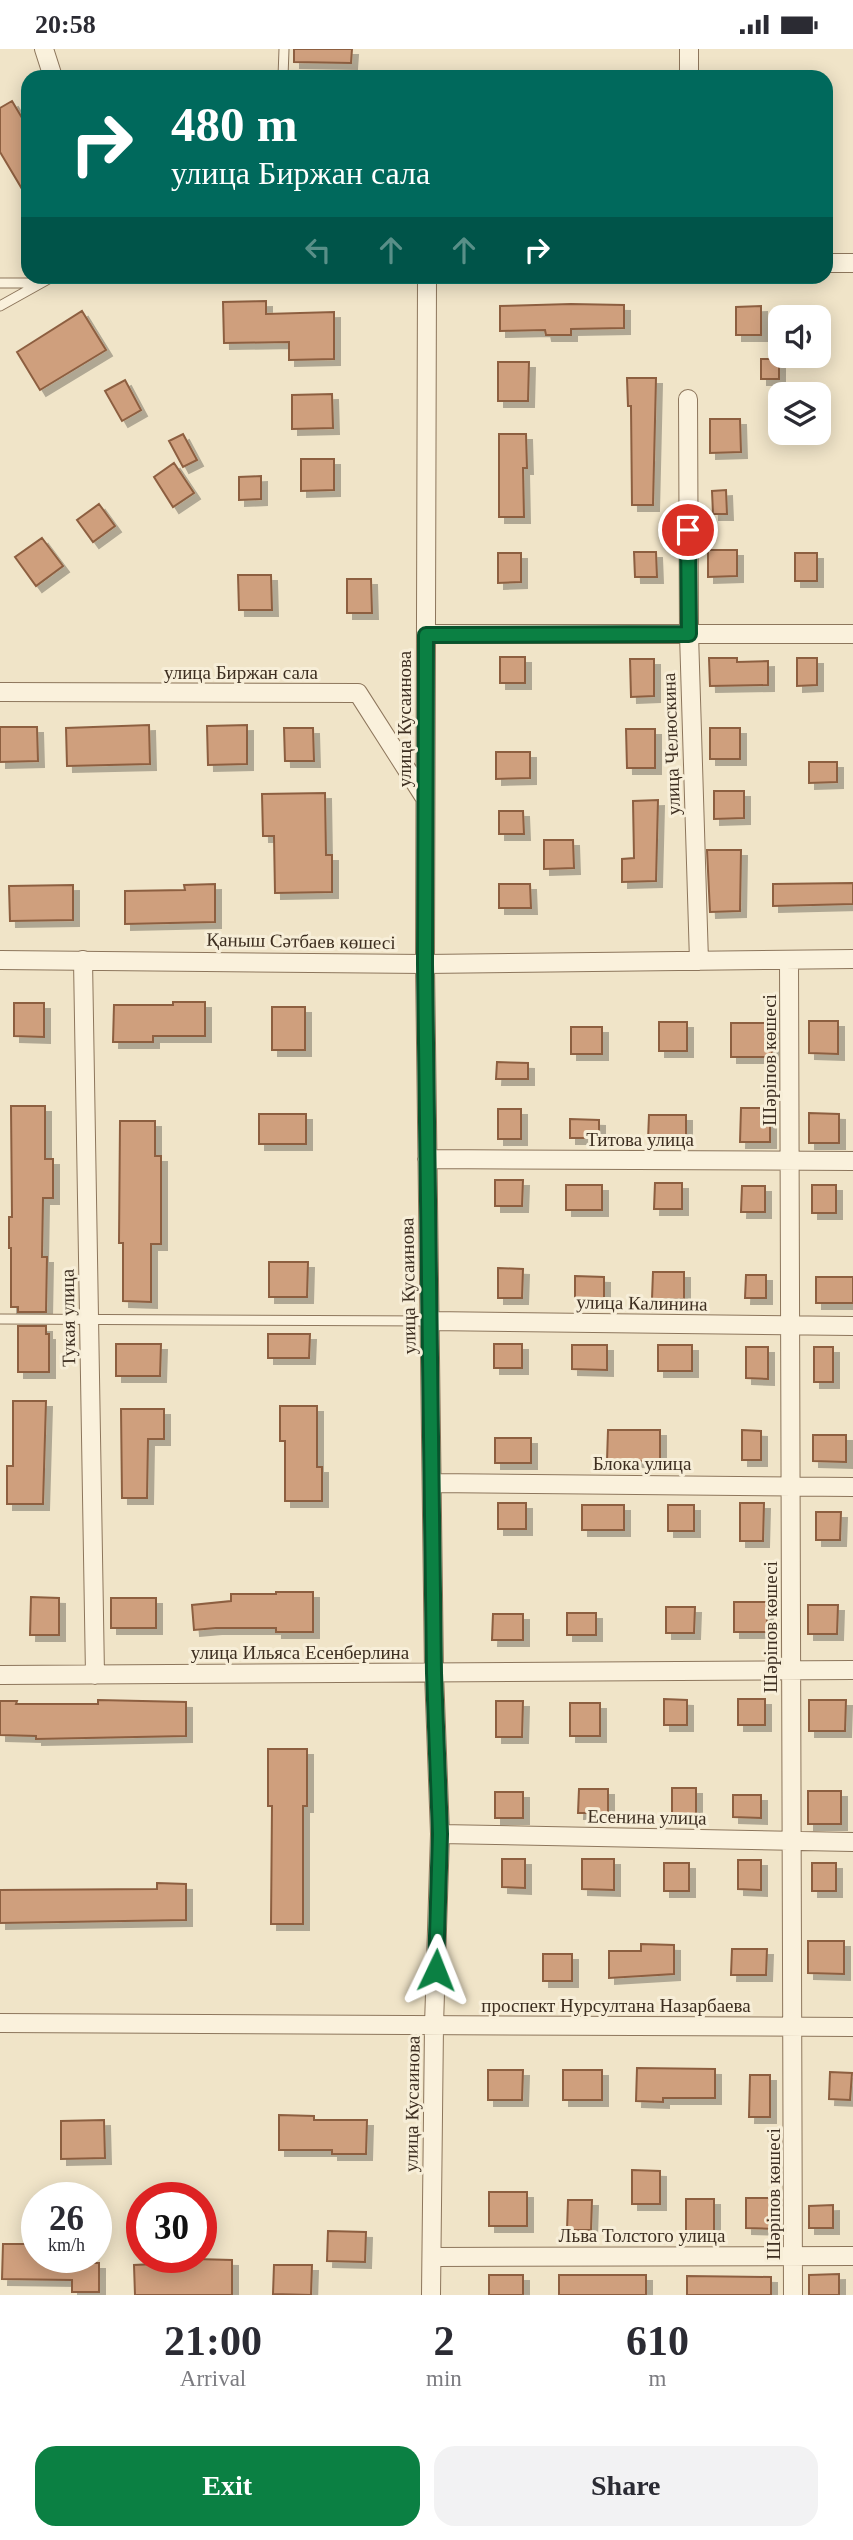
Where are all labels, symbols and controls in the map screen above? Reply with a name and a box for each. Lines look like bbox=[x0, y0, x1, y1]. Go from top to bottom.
text: 20:58 bbox=[35, 10, 96, 39]
text: 480 m bbox=[171, 97, 298, 152]
icon: right bbox=[56, 98, 147, 189]
text: улица Биржан сала bbox=[171, 155, 430, 191]
icon: left bbox=[299, 231, 337, 269]
icon: ahead bbox=[372, 231, 410, 269]
icon: ahead bbox=[445, 231, 483, 269]
icon: right bbox=[518, 231, 556, 269]
map controls bbox=[768, 305, 831, 445]
button: sound bbox=[768, 305, 831, 368]
button: layers bbox=[768, 382, 831, 445]
pin bbox=[658, 500, 718, 560]
icon: arrive bbox=[669, 511, 707, 549]
street label: улица Кусаинова bbox=[394, 650, 415, 787]
street label: улица Биржан сала bbox=[164, 662, 319, 683]
street label: улица Челюскина bbox=[658, 672, 684, 816]
street label: Қаныш Сәтбаев көшесі bbox=[206, 929, 396, 953]
street label: Шәріпов көшесі bbox=[759, 994, 780, 1126]
street label: Титова улица bbox=[586, 1129, 694, 1150]
street label: улица Кусаинова bbox=[396, 1217, 420, 1354]
street label: Тукая улица bbox=[57, 1268, 79, 1367]
street label: улица Калинина bbox=[576, 1291, 708, 1315]
street label: Блока улица bbox=[593, 1453, 692, 1474]
street label: Шәріпов көшесі bbox=[760, 1561, 781, 1693]
street label: улица Ильяса Есенберлина bbox=[191, 1642, 410, 1663]
street label: Есенина улица bbox=[587, 1805, 707, 1829]
position arrow bbox=[399, 1933, 473, 2007]
street label: проспект Нурсултана Назарбаева bbox=[481, 1995, 751, 2016]
street label: улица Кусаинова bbox=[400, 2035, 424, 2172]
street label: Шәріпов көшесі bbox=[763, 2128, 784, 2260]
speed limit sign: 30 bbox=[126, 2182, 217, 2273]
text: 26 bbox=[49, 2199, 84, 2238]
street label: Льва Толстого улица bbox=[559, 2225, 726, 2246]
text: km/h bbox=[48, 2235, 85, 2255]
text: 21:00 bbox=[164, 2318, 262, 2364]
text: 2 bbox=[433, 2318, 454, 2364]
text: 610 bbox=[626, 2318, 689, 2364]
text: Arrival bbox=[180, 2366, 246, 2391]
text: min bbox=[426, 2366, 462, 2391]
text: m bbox=[648, 2366, 666, 2391]
button: Exit bbox=[35, 2446, 420, 2526]
button: Share bbox=[434, 2446, 818, 2526]

